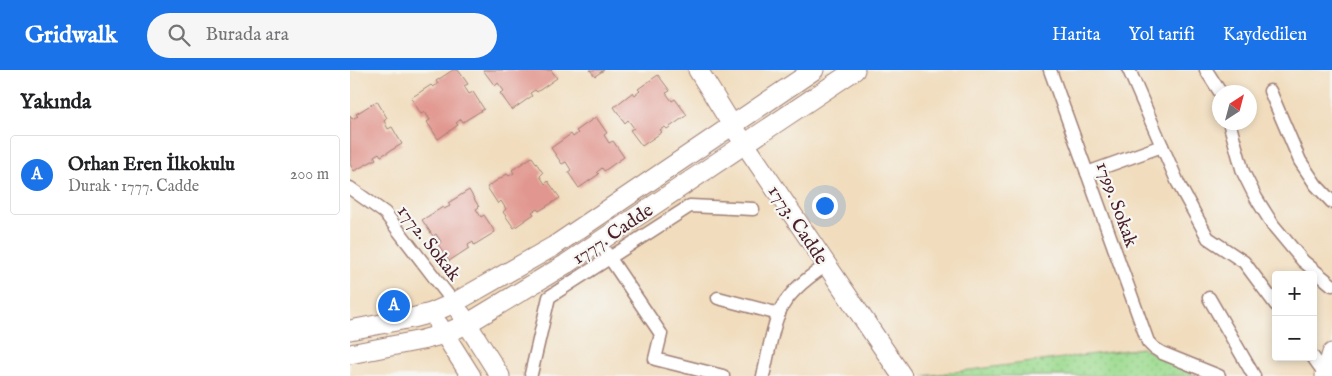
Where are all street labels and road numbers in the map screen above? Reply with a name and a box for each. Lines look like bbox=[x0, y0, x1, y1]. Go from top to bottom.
street label: 1799. Sokak bbox=[1090, 159, 1143, 251]
street label: 1773. Cadde bbox=[762, 181, 833, 270]
street label: 1777. Cadde bbox=[568, 199, 658, 271]
street label: 1772. Sokak bbox=[391, 200, 466, 287]

